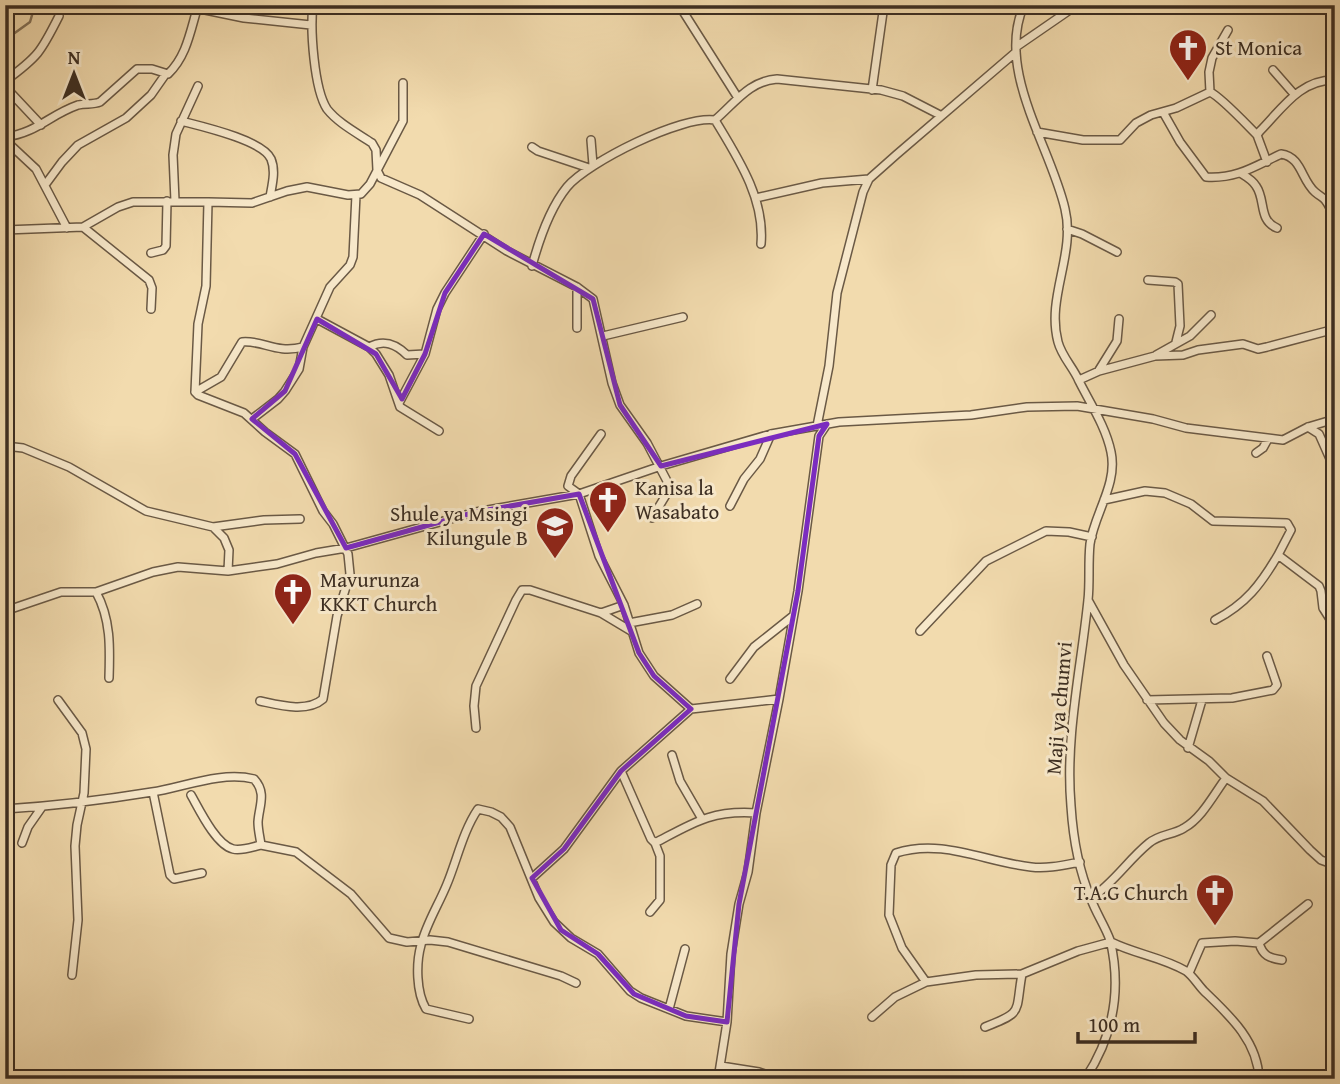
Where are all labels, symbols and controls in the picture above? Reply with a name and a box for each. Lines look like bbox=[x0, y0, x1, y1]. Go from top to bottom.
church icon: St Monica bbox=[1167, 27, 1209, 82]
place label: St Monica bbox=[1215, 32, 1302, 63]
north arrow bbox=[38, 38, 108, 108]
text: N bbox=[68, 43, 81, 71]
place label: Kanisa la Wasabato bbox=[635, 472, 719, 527]
church icon: Kanisa la Wasabato bbox=[587, 479, 629, 534]
place label: Shule ya Msingi Kilungule B bbox=[390, 498, 528, 553]
school or university icon: Shule ya Msingi Kilungule B bbox=[534, 505, 576, 560]
place label: Mavurunza KKKT Church bbox=[320, 564, 438, 619]
church icon: Mavurunza KKKT Church bbox=[272, 571, 314, 626]
street label: Maji ya chumvi bbox=[1037, 640, 1080, 776]
church icon: T.A.G Church bbox=[1194, 872, 1236, 927]
place label: T.A.G Church bbox=[1074, 877, 1188, 908]
scale bar bbox=[1078, 1000, 1195, 1044]
text: 100 m bbox=[1088, 1009, 1140, 1040]

